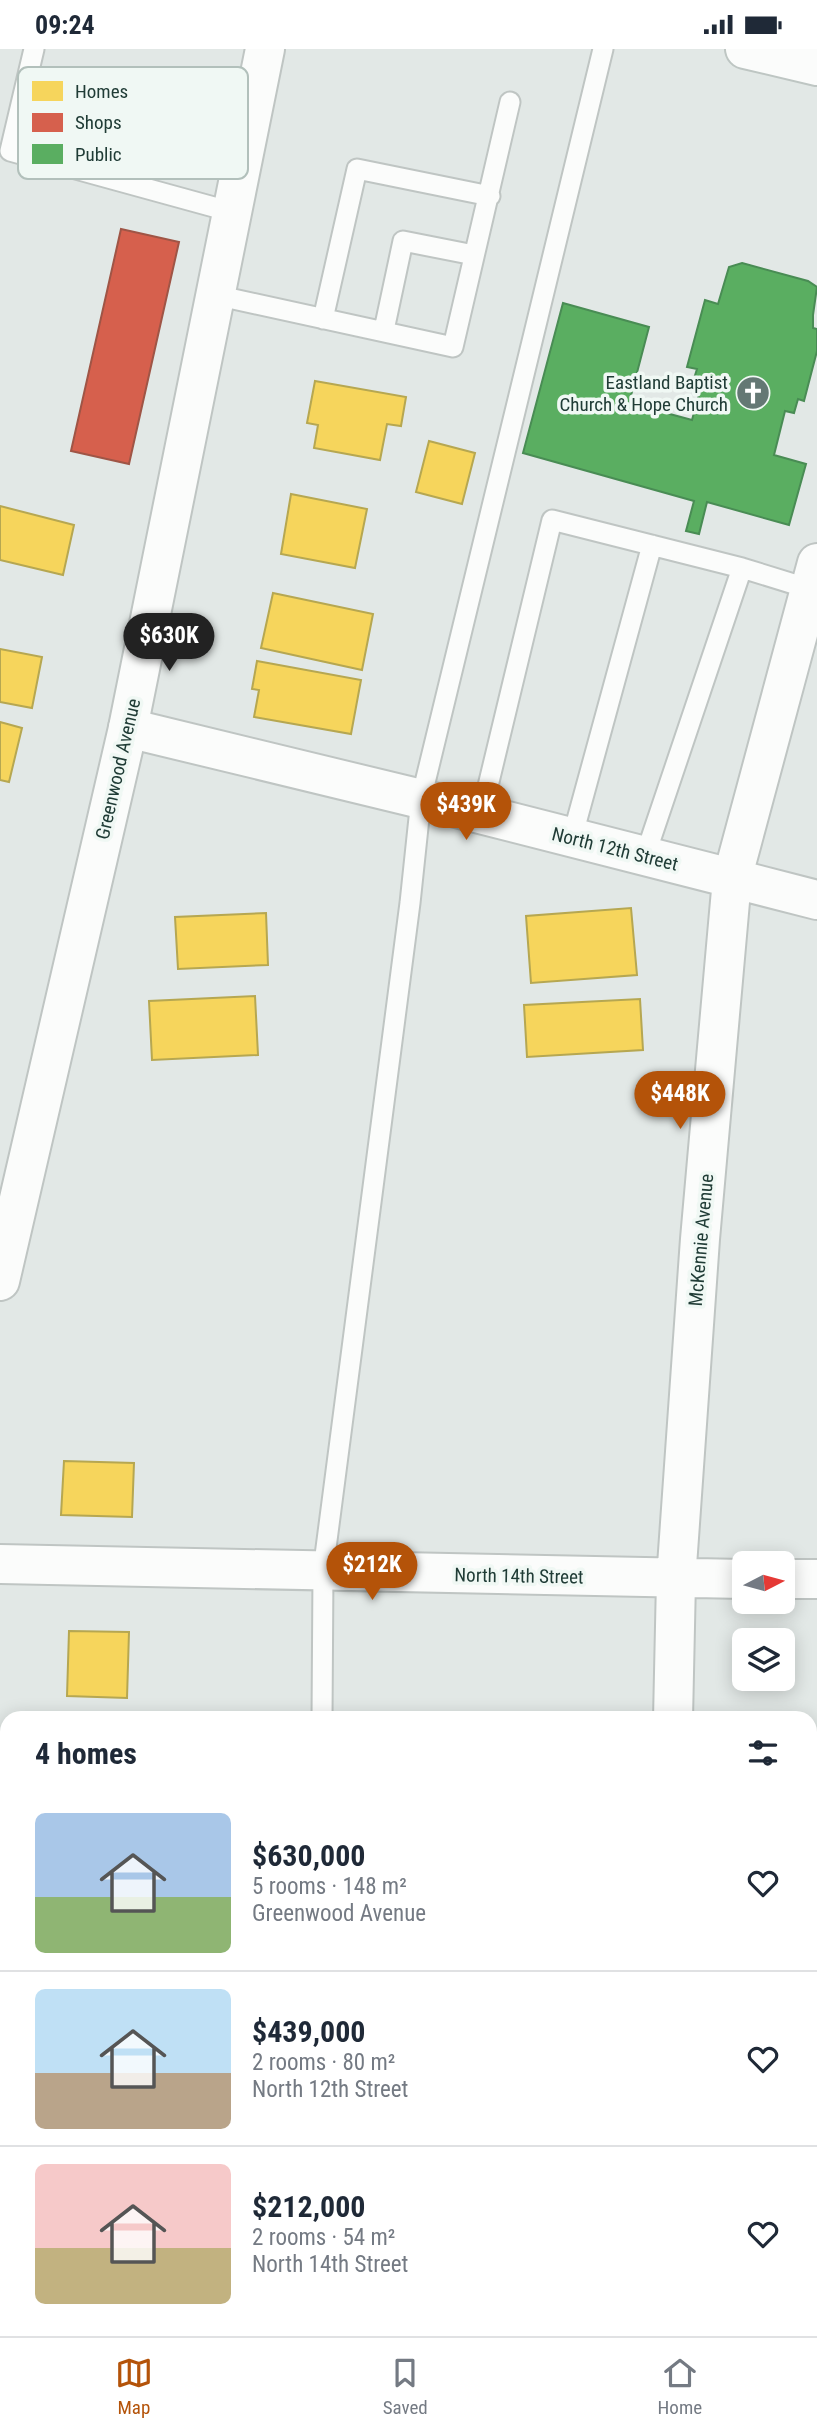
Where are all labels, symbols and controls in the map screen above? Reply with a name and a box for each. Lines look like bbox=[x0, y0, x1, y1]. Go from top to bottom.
text: 09:24 bbox=[35, 10, 95, 40]
legend bbox=[18, 67, 248, 179]
text: Homes bbox=[75, 80, 128, 103]
text: Shops bbox=[75, 111, 122, 134]
text: Public bbox=[75, 143, 122, 166]
place label: Eastland Baptist Church & Hope Church bbox=[560, 371, 728, 416]
church icon: Eastland Baptist Church & Hope Church bbox=[734, 374, 772, 412]
pin: $630K bbox=[120, 613, 218, 673]
text: $630K bbox=[139, 622, 199, 649]
street label: Greenwood Avenue bbox=[91, 696, 145, 842]
pin: $439K bbox=[417, 783, 515, 842]
text: $439K bbox=[436, 791, 496, 818]
street label: North 12th Street bbox=[550, 822, 680, 876]
pin: $448K bbox=[631, 1072, 729, 1131]
text: $448K bbox=[650, 1080, 710, 1107]
street label: McKennie Avenue bbox=[684, 1173, 718, 1307]
pin: $212K bbox=[323, 1543, 421, 1602]
text: $212K bbox=[342, 1551, 402, 1578]
north arrow bbox=[732, 1551, 794, 1613]
map controls bbox=[732, 1551, 795, 1691]
street label: North 14th Street bbox=[454, 1563, 584, 1589]
button: layers bbox=[732, 1628, 795, 1691]
icon: filters bbox=[744, 1734, 782, 1772]
text: 4 homes bbox=[35, 1736, 137, 1771]
text: $630,000 bbox=[252, 1838, 365, 1873]
icon: home bbox=[91, 1841, 175, 1925]
icon: heart bbox=[744, 1864, 782, 1902]
text: 5 rooms · 148 m² bbox=[252, 1873, 407, 1900]
text: Greenwood Avenue bbox=[252, 1900, 426, 1927]
text: $439,000 bbox=[252, 2014, 365, 2049]
icon: home bbox=[91, 2017, 175, 2101]
icon: heart bbox=[744, 2040, 782, 2078]
text: 2 rooms · 80 m² bbox=[252, 2049, 395, 2076]
text: North 12th Street bbox=[252, 2076, 408, 2103]
text: $212,000 bbox=[252, 2189, 365, 2224]
icon: home bbox=[91, 2192, 175, 2276]
icon: heart bbox=[744, 2215, 782, 2253]
text: 2 rooms · 54 m² bbox=[252, 2224, 395, 2251]
text: North 14th Street bbox=[252, 2251, 408, 2278]
tab: Map bbox=[115, 2354, 153, 2419]
tab: Saved bbox=[383, 2354, 428, 2419]
tab: Home bbox=[658, 2354, 702, 2419]

